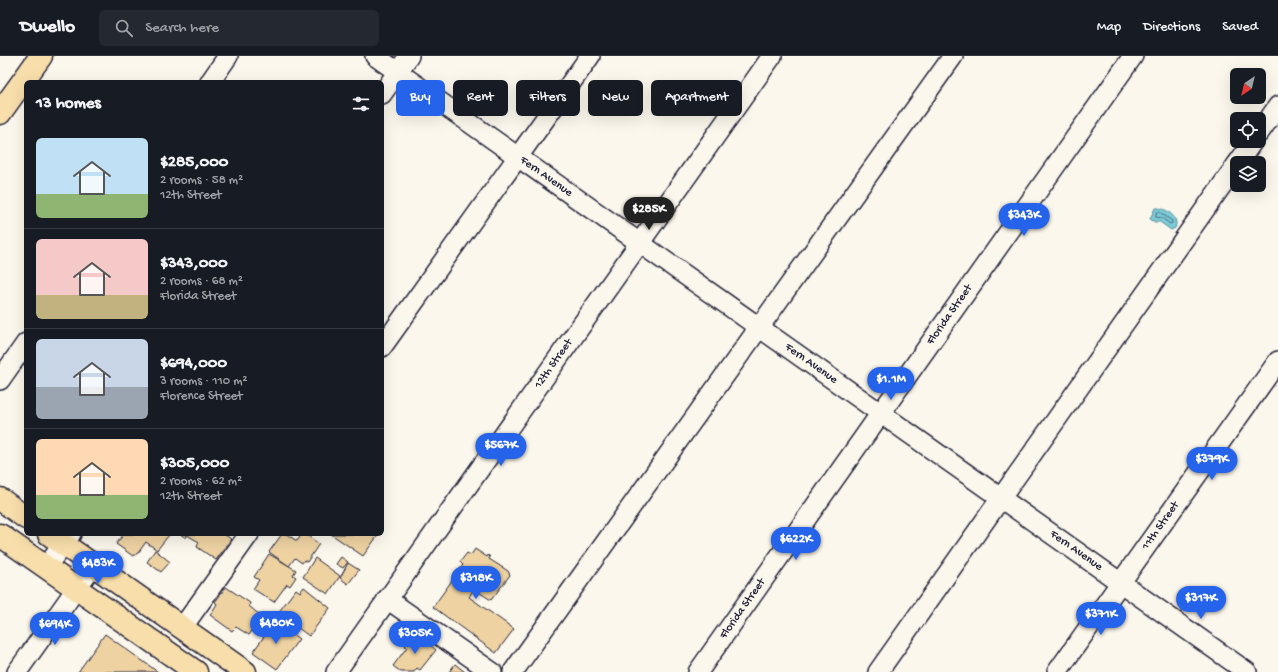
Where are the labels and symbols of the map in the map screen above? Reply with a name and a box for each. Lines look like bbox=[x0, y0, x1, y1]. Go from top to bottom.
north arrow bbox=[1230, 68, 1266, 104]
street label: Fern Avenue bbox=[516, 153, 576, 201]
pin: $285K bbox=[621, 197, 677, 231]
pin: $343K bbox=[996, 203, 1052, 237]
street label: Florida Street bbox=[924, 281, 977, 349]
street label: 12th Street bbox=[531, 336, 577, 392]
street label: Fern Avenue bbox=[781, 340, 841, 388]
pin: $1.1M bbox=[863, 367, 919, 401]
pin: $567K bbox=[473, 433, 529, 467]
pin: $379K bbox=[1184, 447, 1240, 481]
street label: 11th Street bbox=[1139, 498, 1183, 554]
pin: $622K bbox=[768, 527, 824, 561]
street label: Fern Avenue bbox=[1046, 527, 1106, 575]
pin: $483K bbox=[70, 551, 126, 585]
pin: $318K bbox=[448, 566, 504, 600]
street label: Florida Street bbox=[717, 575, 770, 643]
pin: $317K bbox=[1173, 586, 1229, 620]
pin: $371K bbox=[1073, 602, 1129, 636]
pin: $480K bbox=[248, 611, 304, 645]
pin: $694K bbox=[27, 612, 83, 646]
pin: $305K bbox=[387, 621, 443, 655]

